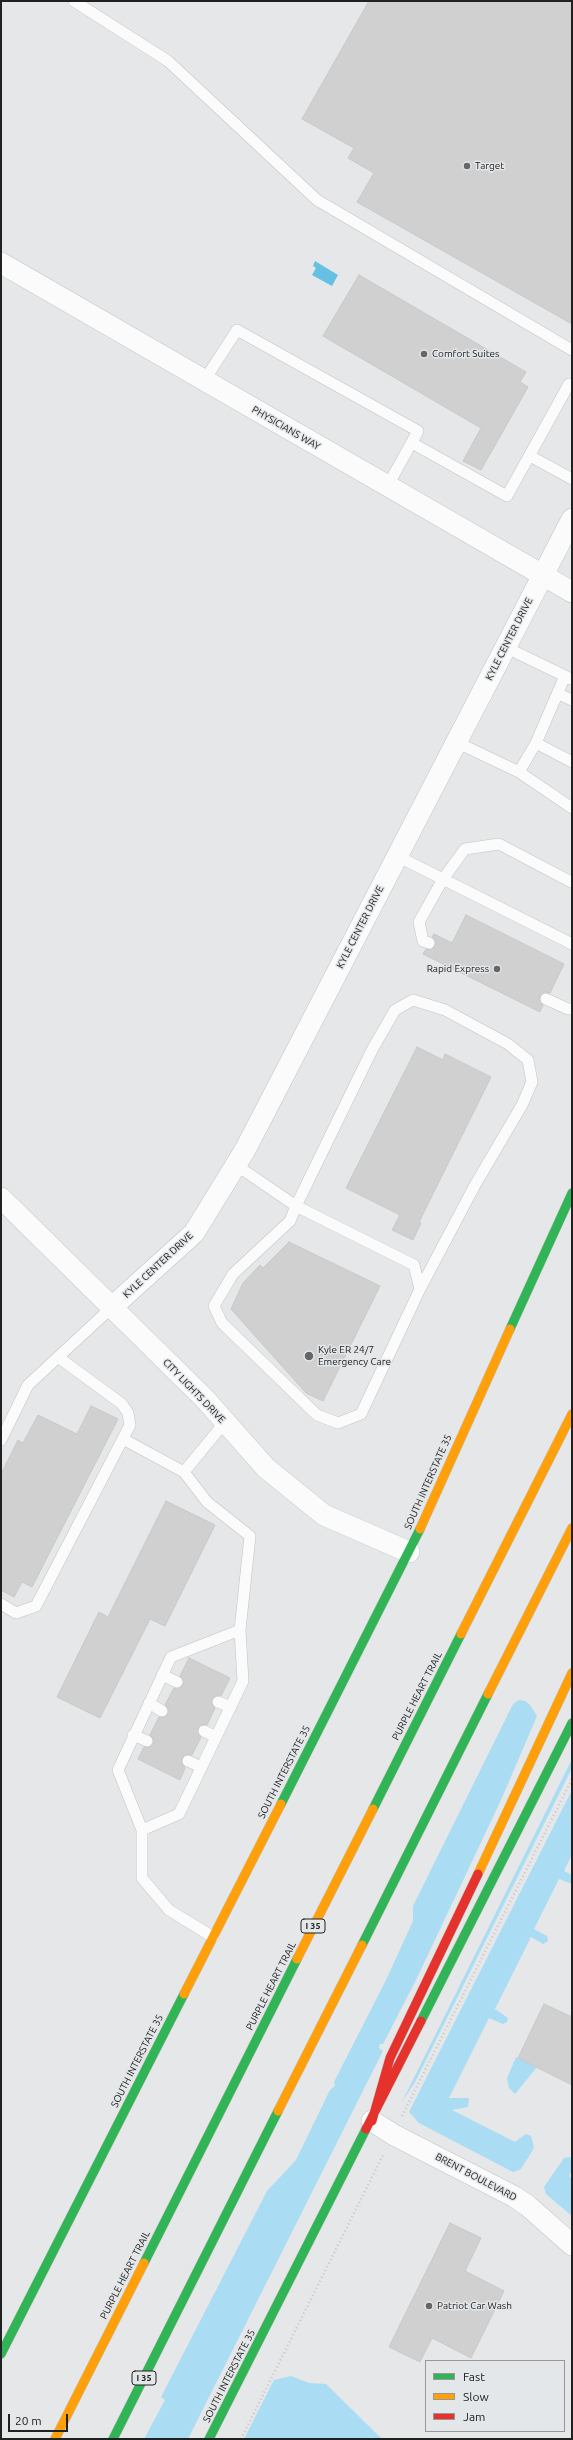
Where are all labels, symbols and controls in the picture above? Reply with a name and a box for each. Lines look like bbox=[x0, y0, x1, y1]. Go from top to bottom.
place label: Target bbox=[475, 160, 504, 172]
marker: Target bbox=[462, 161, 472, 171]
place label: Comfort Suites bbox=[432, 348, 499, 360]
marker: Comfort Suites bbox=[419, 349, 429, 359]
street label: PHYSICIANS WAY bbox=[250, 404, 322, 452]
street label: KYLE CENTER DRIVE bbox=[483, 596, 535, 682]
street label: KYLE CENTER DRIVE bbox=[334, 884, 386, 970]
place label: Rapid Express bbox=[427, 963, 489, 975]
marker: Rapid Express bbox=[492, 964, 502, 974]
street label: KYLE CENTER DRIVE bbox=[120, 1229, 196, 1301]
place label: Kyle ER 24/7 Emergency Care bbox=[318, 1344, 391, 1368]
marker: Kyle ER 24/7 Emergency Care bbox=[303, 1350, 315, 1362]
street label: CITY LIGHTS DRIVE bbox=[160, 1356, 228, 1426]
street label: SOUTH INTERSTATE 35 bbox=[402, 1433, 454, 1531]
street label: PURPLE HEART TRAIL bbox=[390, 1650, 444, 1742]
street label: SOUTH INTERSTATE 35 bbox=[255, 1724, 313, 1820]
road number: I 35 bbox=[301, 1919, 325, 1933]
street label: PURPLE HEART TRAIL bbox=[244, 1940, 298, 2032]
street label: SOUTH INTERSTATE 35 bbox=[108, 2013, 166, 2109]
street label: BRENT BOULEVARD bbox=[433, 2150, 519, 2204]
street label: PURPLE HEART TRAIL bbox=[98, 2229, 152, 2321]
place label: Patriot Car Wash bbox=[437, 2300, 512, 2312]
marker: Patriot Car Wash bbox=[424, 2301, 434, 2311]
street label: SOUTH INTERSTATE 35 bbox=[200, 2328, 258, 2424]
legend bbox=[425, 2360, 565, 2432]
text: Fast bbox=[463, 2370, 485, 2383]
road number: I 35 bbox=[132, 2371, 156, 2385]
text: Slow bbox=[463, 2390, 489, 2403]
scale bar bbox=[10, 2406, 70, 2432]
text: Jam bbox=[463, 2410, 485, 2423]
text: 20 m bbox=[15, 2414, 42, 2427]

